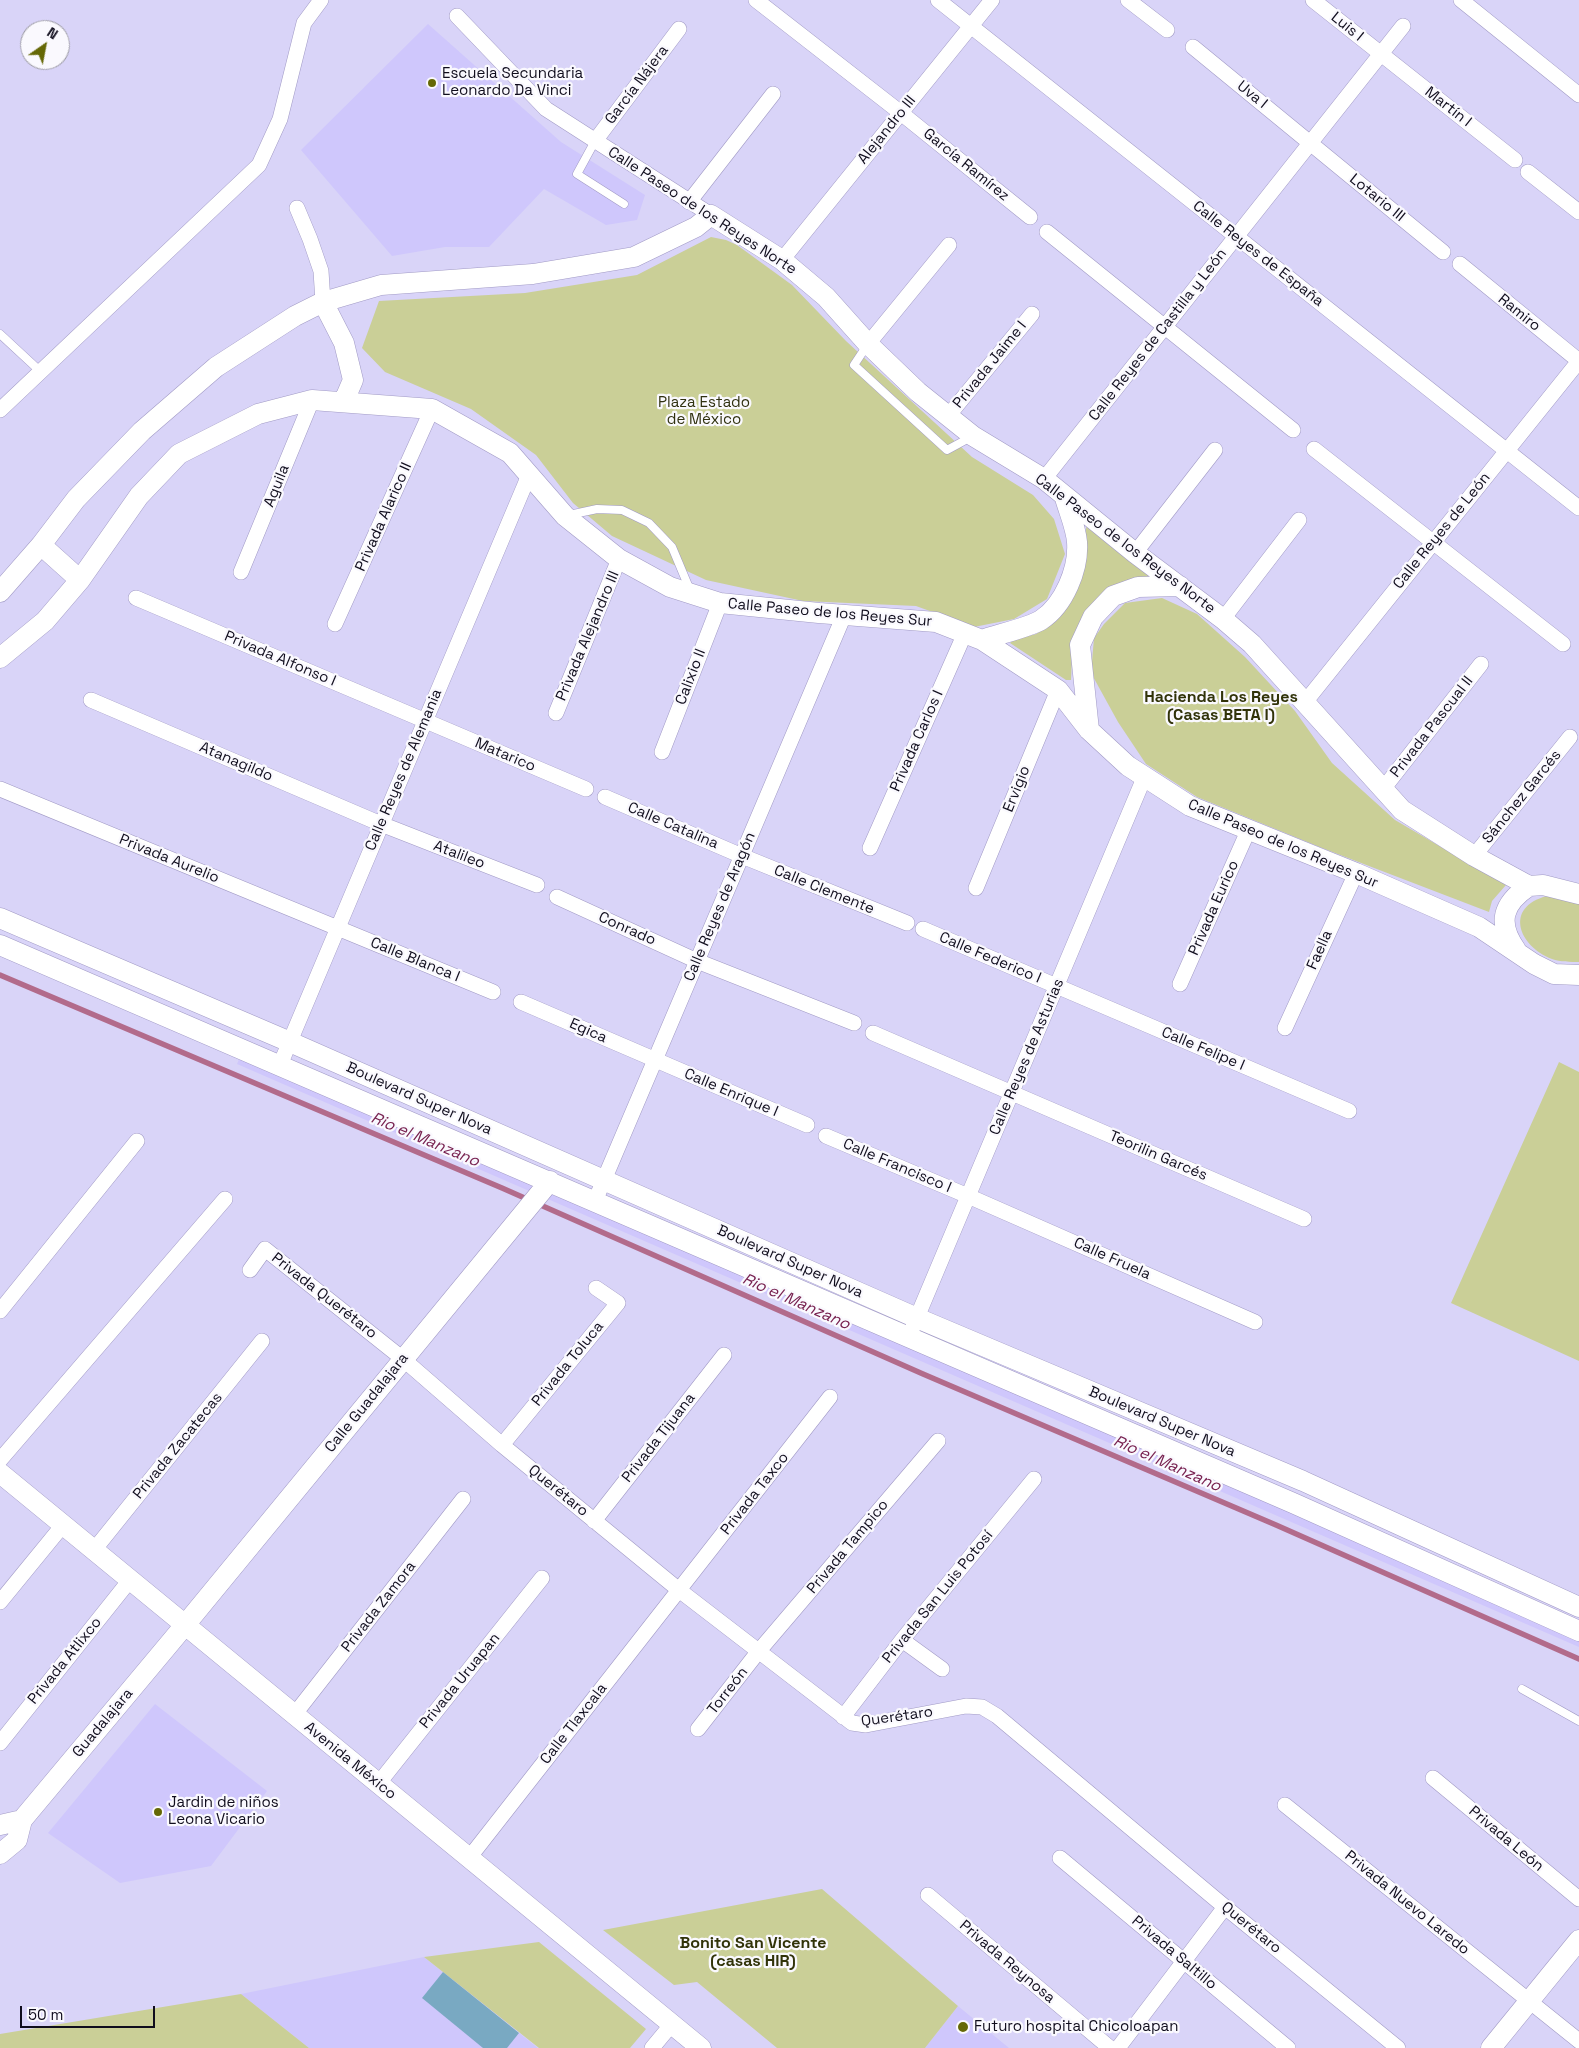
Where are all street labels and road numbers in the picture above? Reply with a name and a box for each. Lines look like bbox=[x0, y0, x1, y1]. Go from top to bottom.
street label: Luis I bbox=[1327, 9, 1367, 45]
street label: García Nájera bbox=[601, 42, 673, 128]
street label: Uva I bbox=[1233, 77, 1271, 113]
street label: Martín I bbox=[1421, 83, 1475, 131]
street label: Alejandro III bbox=[854, 92, 920, 168]
street label: García Ramírez bbox=[919, 125, 1013, 205]
street label: Calle Paseo de los Reyes Norte bbox=[604, 143, 800, 279]
street label: Lotario III bbox=[1346, 170, 1408, 226]
street label: Calle Reyes de España bbox=[1189, 197, 1327, 311]
street label: Calle Reyes de Castilla y León bbox=[1085, 245, 1231, 425]
street label: Ramiro bbox=[1494, 290, 1544, 336]
street label: Privada Jaime I bbox=[949, 318, 1031, 412]
street label: Privada Alarico II bbox=[352, 460, 416, 574]
street label: Aguila bbox=[260, 462, 294, 510]
street label: Calle Reyes de León bbox=[1390, 469, 1494, 593]
street label: Calle Paseo de los Reyes Norte bbox=[1031, 470, 1219, 618]
street label: Privada Alejandro III bbox=[552, 568, 624, 704]
street label: Calle Paseo de los Reyes Sur bbox=[727, 595, 933, 631]
street label: Privada Alfonso I bbox=[222, 627, 338, 691]
street label: Calixio II bbox=[672, 646, 710, 708]
street label: Privada Pascual II bbox=[1387, 673, 1477, 781]
street label: Calle Reyes de Alemania bbox=[362, 686, 446, 854]
street label: Privada Carlos I bbox=[887, 688, 947, 794]
street label: Matarico bbox=[472, 734, 538, 776]
street label: Atanagildo bbox=[197, 738, 275, 786]
street label: Sánchez Garcés bbox=[1479, 747, 1565, 847]
street label: Ervigio bbox=[1000, 763, 1034, 815]
street label: Calle Paseo de los Reyes Sur bbox=[1185, 796, 1381, 892]
street label: Calle Catalina bbox=[625, 799, 721, 853]
street label: Calle Reyes de Aragón bbox=[680, 830, 760, 984]
street label: Privada Aurelio bbox=[116, 831, 222, 887]
street label: Atalileo bbox=[431, 837, 487, 873]
street label: Privada Eurico bbox=[1185, 858, 1243, 958]
street label: Calle Clemente bbox=[771, 862, 877, 918]
street label: Conrado bbox=[596, 908, 658, 950]
street label: Faella bbox=[1303, 927, 1337, 973]
street label: Calle Federico I bbox=[936, 928, 1044, 988]
street label: Calle Blanca I bbox=[368, 934, 462, 986]
street label: Calle Reyes de Asturias bbox=[986, 976, 1068, 1138]
street label: Egica bbox=[566, 1015, 610, 1047]
street label: Calle Felipe I bbox=[1159, 1023, 1247, 1075]
street label: Boulevard Super Nova bbox=[343, 1059, 495, 1139]
street label: Calle Enrique I bbox=[681, 1065, 781, 1121]
street label: Teorilin Garcés bbox=[1106, 1127, 1210, 1185]
street label: Calle Francisco I bbox=[840, 1135, 954, 1197]
street label: Boulevard Super Nova bbox=[714, 1222, 866, 1302]
street label: Calle Fruela bbox=[1071, 1234, 1153, 1284]
street label: Privada Querétaro bbox=[268, 1249, 380, 1343]
street label: Privada Toluca bbox=[528, 1318, 608, 1410]
street label: Calle Guadalajara bbox=[321, 1350, 413, 1456]
street label: Boulevard Super Nova bbox=[1086, 1383, 1238, 1461]
street label: Privada Zacatecas bbox=[130, 1389, 226, 1503]
street label: Privada Tijuana bbox=[619, 1390, 699, 1486]
street label: Privada Taxco bbox=[717, 1449, 793, 1539]
street label: Querétaro bbox=[524, 1461, 592, 1521]
street label: Privada Tampico bbox=[803, 1496, 893, 1598]
street label: Privada San Luis Potosí bbox=[879, 1527, 997, 1667]
street label: Privada Zamora bbox=[338, 1558, 420, 1656]
street label: Privada Atlixco bbox=[24, 1614, 106, 1708]
street label: Privada Uruapan bbox=[416, 1630, 504, 1732]
street label: Torreón bbox=[704, 1664, 752, 1718]
street label: Calle Tlaxcala bbox=[537, 1680, 611, 1768]
street label: Guadalajara bbox=[69, 1685, 137, 1761]
street label: Querétaro bbox=[860, 1703, 934, 1731]
street label: Avenida México bbox=[300, 1718, 400, 1804]
street label: Privada León bbox=[1465, 1802, 1547, 1876]
street label: Privada Nuevo Laredo bbox=[1341, 1847, 1473, 1959]
street label: Querétaro bbox=[1217, 1898, 1285, 1958]
street label: Privada Saltillo bbox=[1128, 1912, 1220, 1994]
street label: Privada Reynosa bbox=[956, 1917, 1058, 2007]

